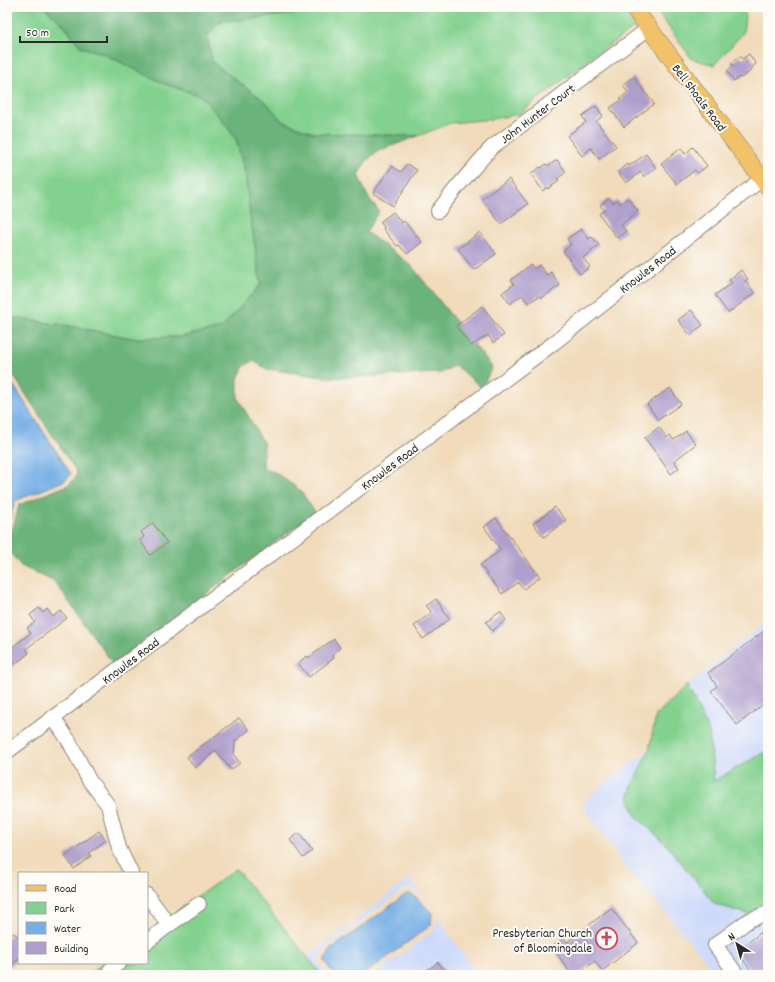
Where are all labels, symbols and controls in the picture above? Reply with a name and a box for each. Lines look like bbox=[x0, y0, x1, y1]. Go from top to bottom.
scale bar bbox=[20, 18, 107, 44]
text: 50 m bbox=[26, 25, 49, 42]
street label: Bell Shoals Road bbox=[666, 61, 730, 136]
street label: John Hunter Court bbox=[497, 80, 580, 150]
street label: Knowles Road bbox=[616, 243, 681, 299]
street label: Knowles Road bbox=[358, 440, 423, 496]
street label: Knowles Road bbox=[99, 634, 164, 690]
legend bbox=[18, 872, 148, 964]
text: Road bbox=[54, 881, 76, 898]
text: Park bbox=[54, 901, 75, 918]
text: Water bbox=[54, 921, 81, 938]
north arrow bbox=[717, 924, 757, 964]
place label: Presbyterian Church of Bloomingdale bbox=[492, 925, 592, 959]
church icon: Presbyterian Church of Bloomingdale bbox=[594, 926, 620, 952]
text: N bbox=[725, 929, 740, 946]
text: Building bbox=[54, 941, 89, 958]

